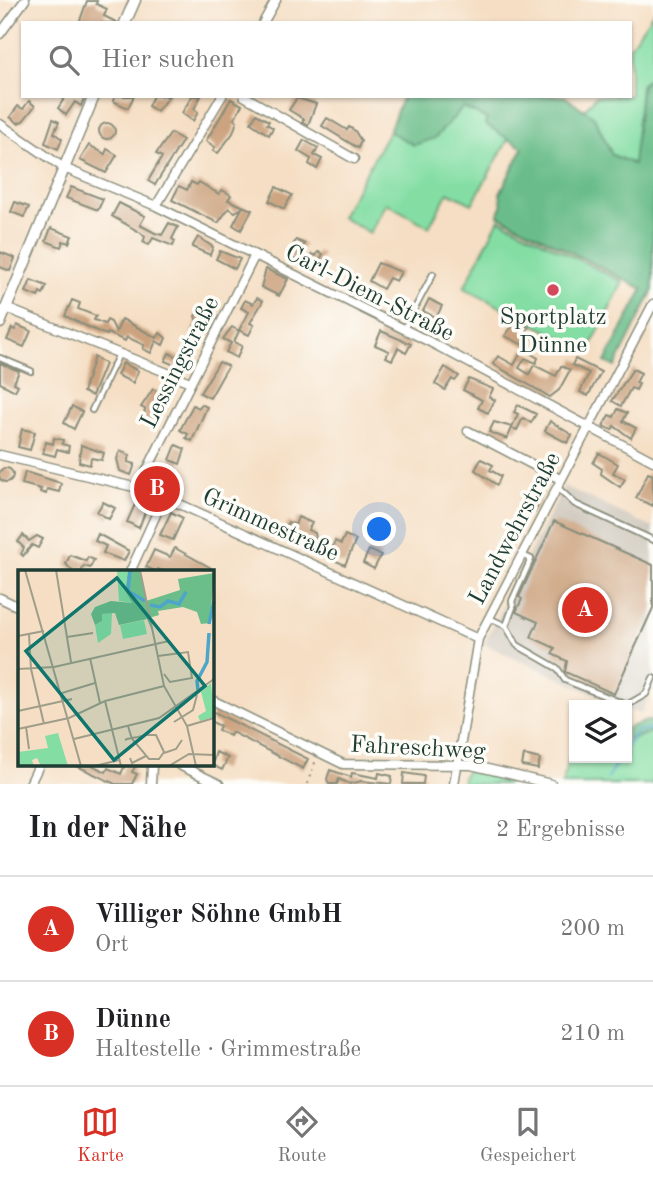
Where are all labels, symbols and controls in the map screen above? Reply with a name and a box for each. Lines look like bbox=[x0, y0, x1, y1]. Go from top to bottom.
search box bbox=[21, 21, 632, 98]
icon: search bbox=[45, 41, 83, 79]
text: Hier suchen bbox=[101, 47, 235, 73]
street label: Carl-Diem-Straße bbox=[281, 241, 457, 347]
marker: Sportplatz Dünne bbox=[545, 282, 561, 298]
street label: Lessingstraße bbox=[137, 293, 224, 433]
place label: Sportplatz Dünne bbox=[499, 306, 607, 358]
street label: Landwehrstraße bbox=[465, 449, 566, 609]
pin: B bbox=[134, 463, 180, 515]
street label: Grimmestraße bbox=[198, 485, 342, 567]
your location bbox=[362, 512, 396, 546]
inset map bbox=[18, 570, 214, 766]
pin: A bbox=[562, 584, 608, 636]
map controls bbox=[569, 700, 632, 763]
button: layers bbox=[569, 700, 632, 763]
street label: Fahreschweg bbox=[349, 733, 486, 765]
text: In der Nähe bbox=[28, 814, 187, 844]
text: 2 Ergebnisse bbox=[496, 818, 625, 841]
text: Villiger Söhne GmbH bbox=[95, 902, 343, 928]
text: A bbox=[42, 917, 60, 940]
text: 200 m bbox=[560, 917, 625, 940]
text: Ort bbox=[95, 933, 129, 956]
text: Dünne bbox=[95, 1007, 171, 1033]
text: B bbox=[43, 1022, 59, 1045]
text: 210 m bbox=[560, 1022, 625, 1045]
text: Haltestelle · Grimmestraße bbox=[95, 1038, 361, 1061]
tab: Karte bbox=[77, 1103, 124, 1168]
tab: Route bbox=[278, 1103, 326, 1168]
tab: Gespeichert bbox=[480, 1103, 576, 1168]

